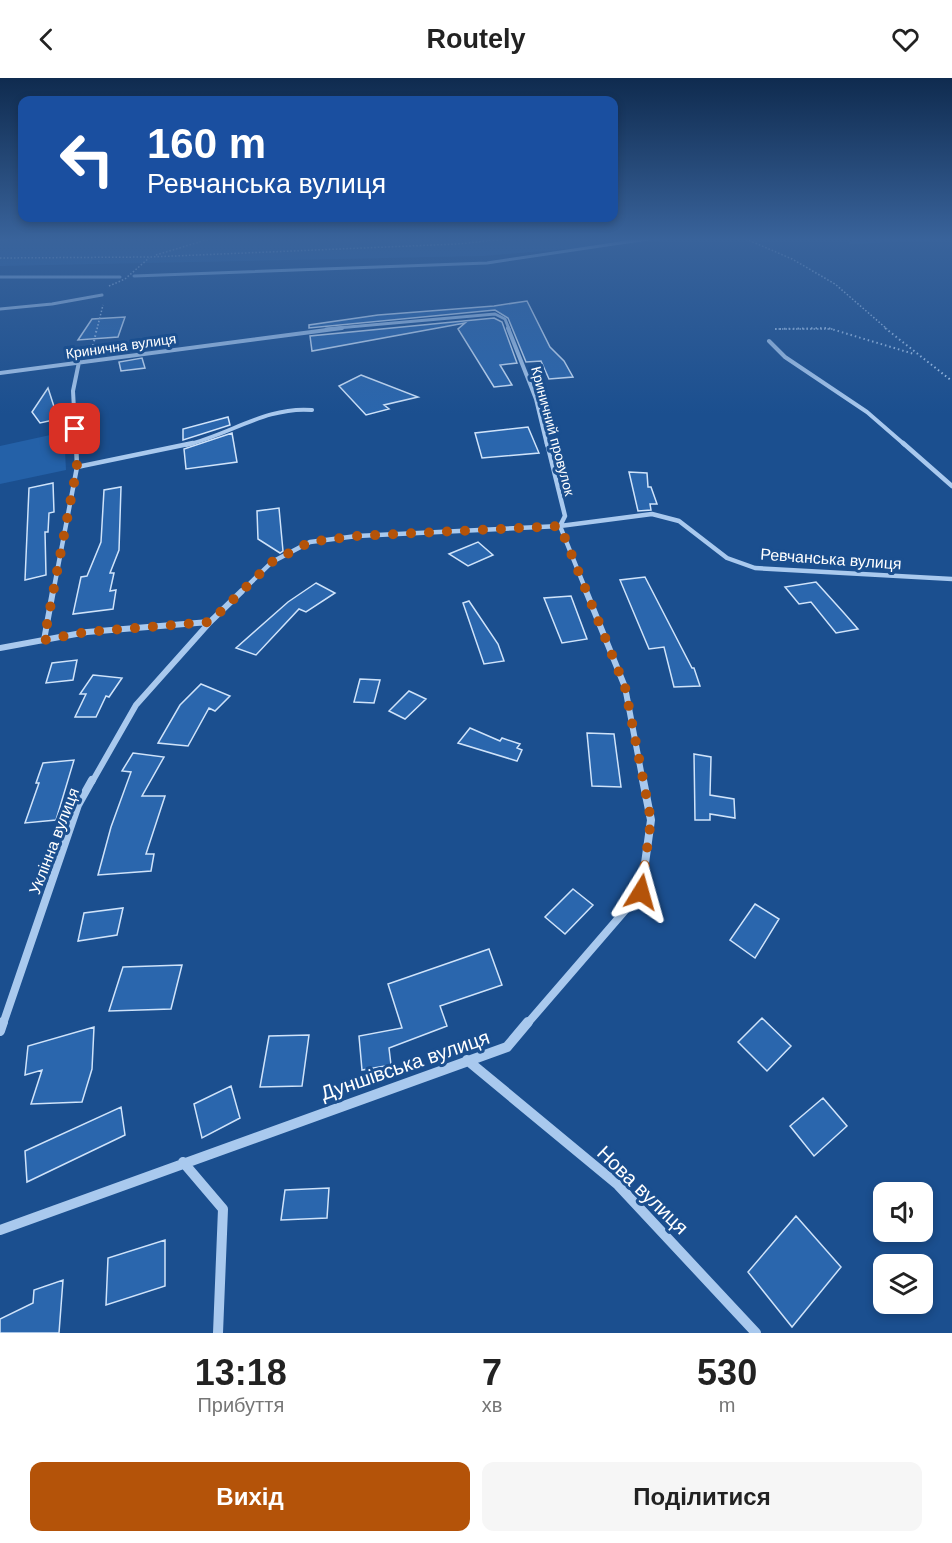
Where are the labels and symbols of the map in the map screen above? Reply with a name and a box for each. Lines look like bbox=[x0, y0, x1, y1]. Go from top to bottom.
street label: Кринична вулиця bbox=[65, 330, 177, 362]
street label: Криничний провулок bbox=[528, 365, 578, 498]
pin bbox=[49, 403, 100, 454]
street label: Ревчанська вулиця bbox=[760, 546, 902, 572]
street label: Уклінна вулиця bbox=[26, 785, 82, 897]
position arrow bbox=[609, 860, 673, 924]
street label: Дуншівська вулиця bbox=[318, 1026, 492, 1104]
street label: Нова вулиця bbox=[593, 1141, 693, 1239]

